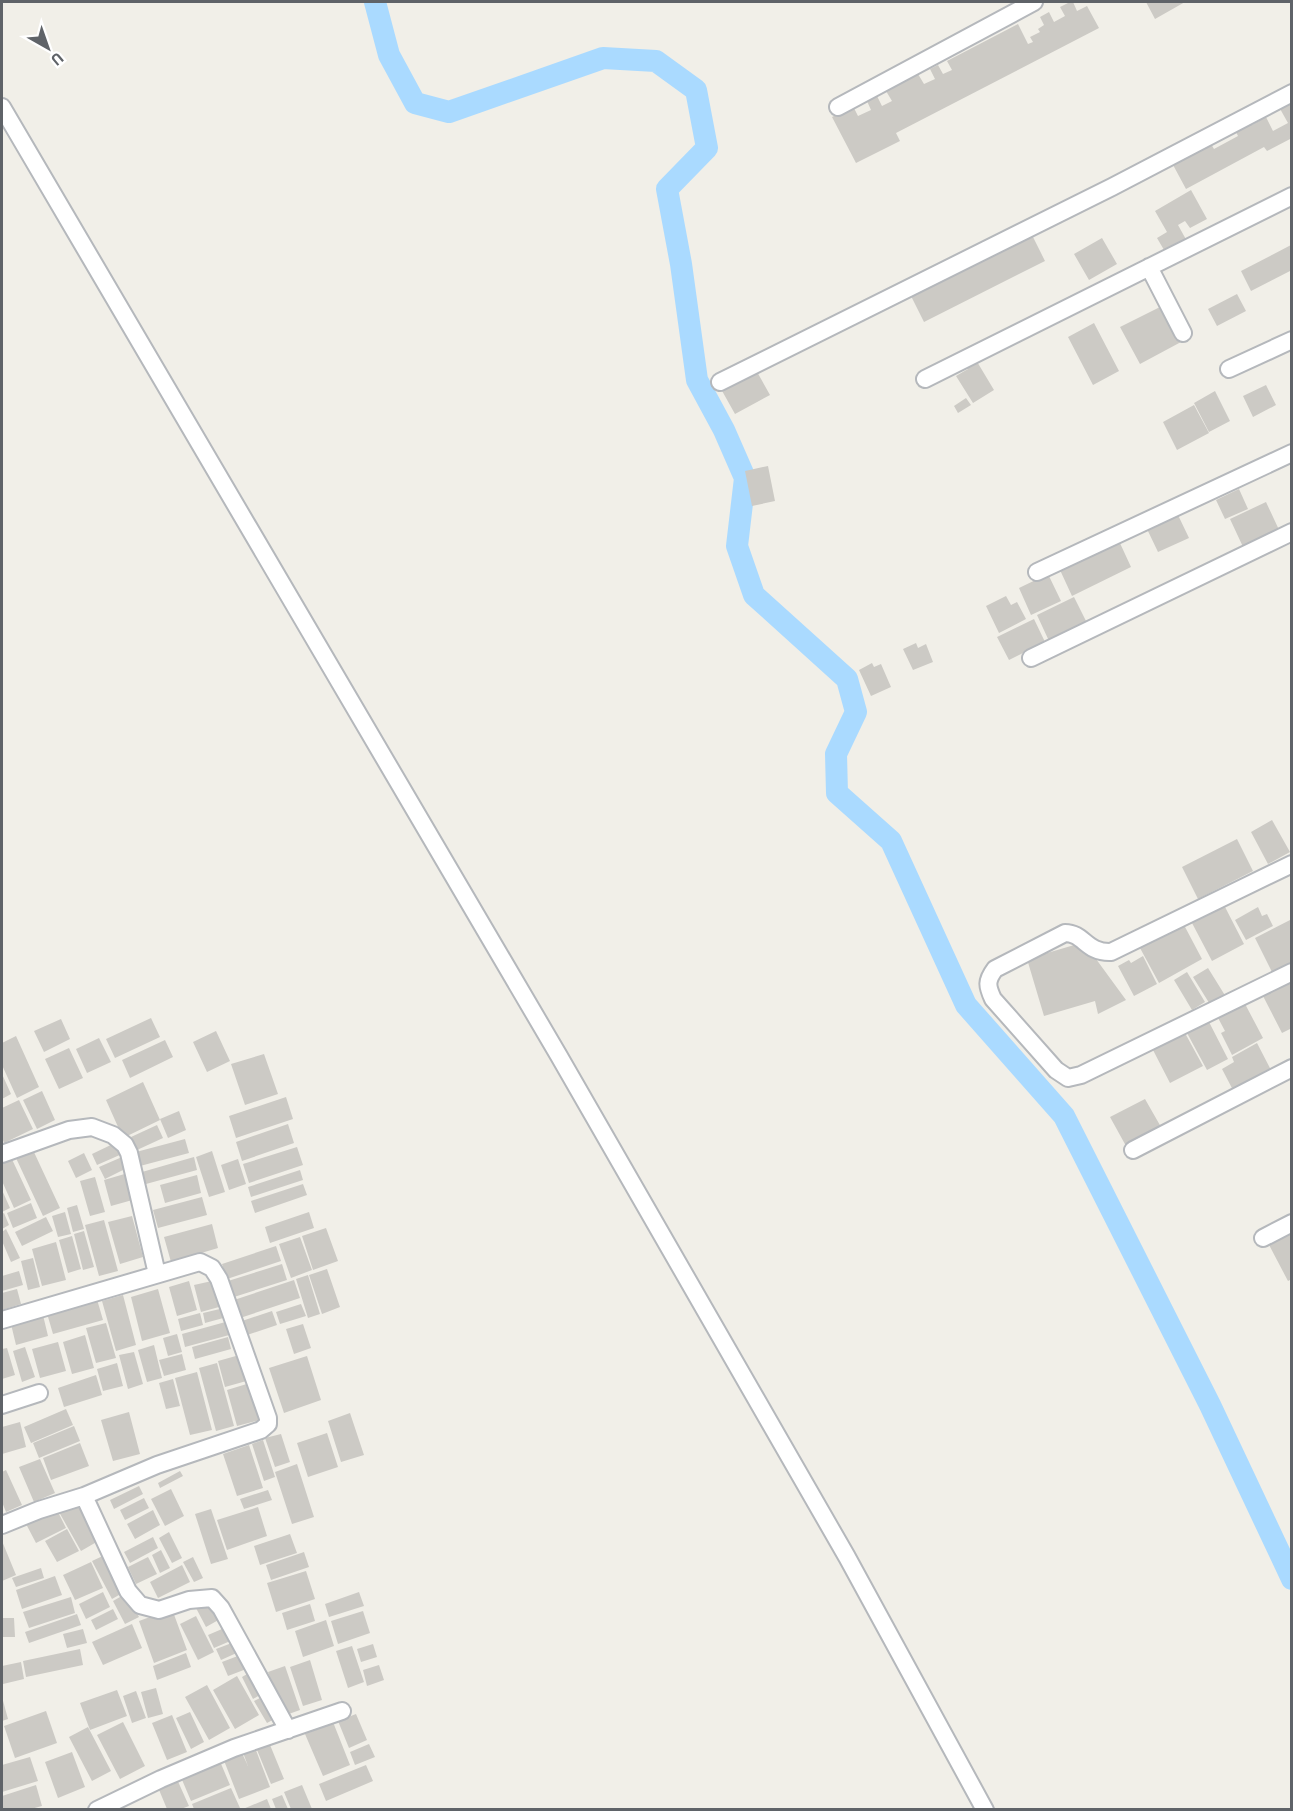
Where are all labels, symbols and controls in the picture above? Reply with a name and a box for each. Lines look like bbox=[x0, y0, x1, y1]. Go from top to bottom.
north arrow bbox=[18, 18, 78, 78]
text: U bbox=[46, 47, 69, 72]

